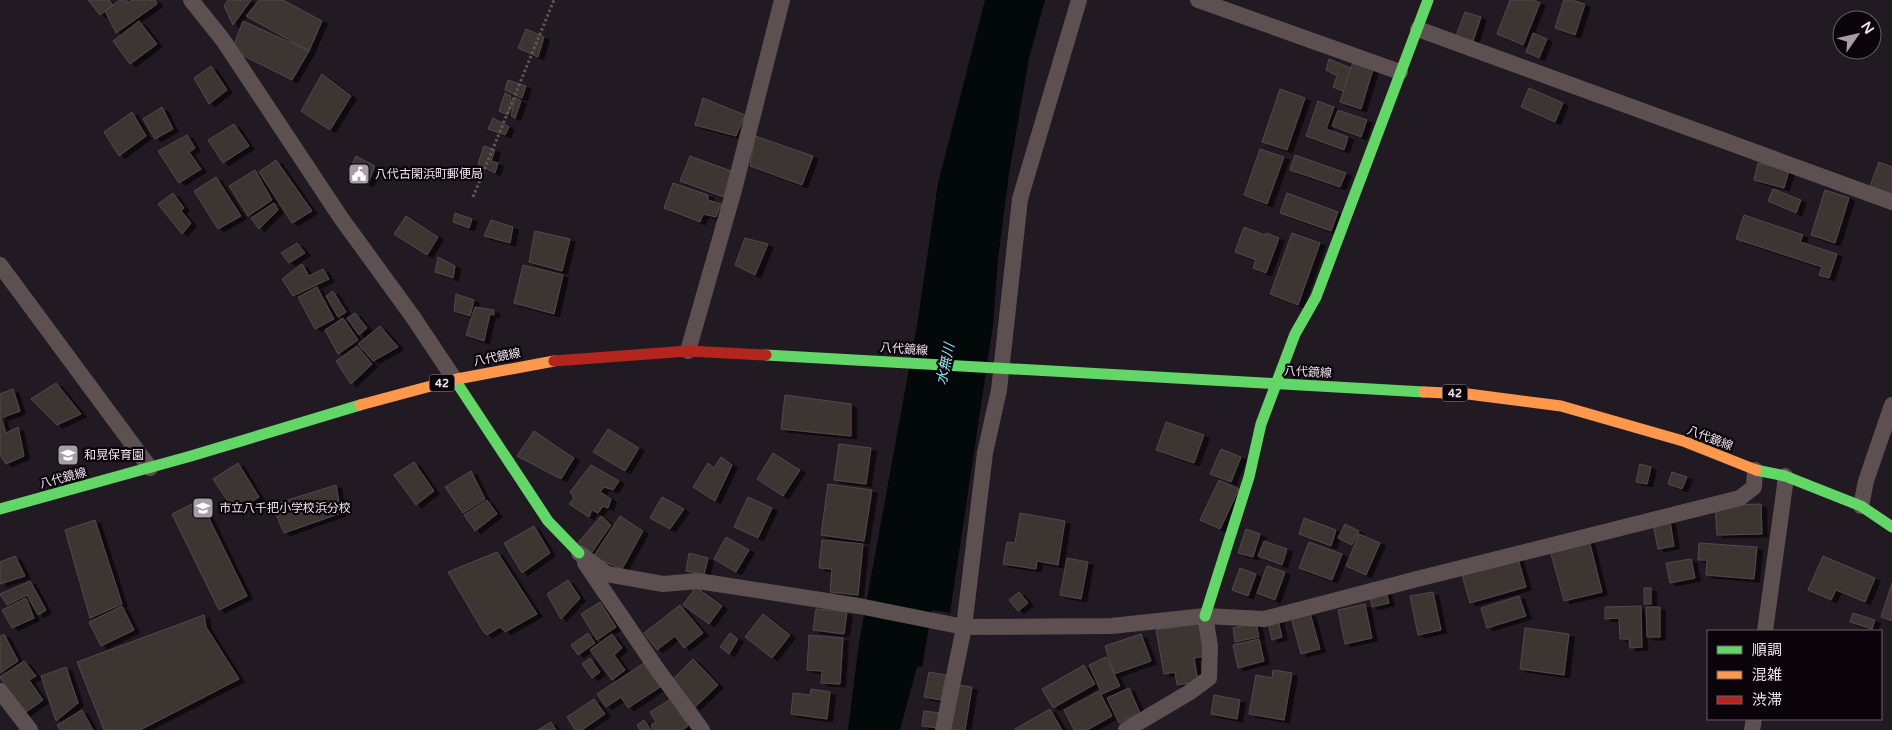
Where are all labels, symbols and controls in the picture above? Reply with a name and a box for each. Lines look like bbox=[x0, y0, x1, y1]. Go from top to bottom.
north arrow bbox=[1832, 10, 1882, 60]
text: N bbox=[1857, 19, 1878, 37]
public building icon: 八代古閑浜町郵便局 bbox=[347, 162, 371, 186]
place label: 八代古閑浜町郵便局 bbox=[375, 167, 483, 181]
street label: 八代鏡線 bbox=[880, 340, 928, 358]
water label: 水無川 bbox=[933, 340, 959, 386]
street label: 八代鏡線 bbox=[472, 346, 522, 368]
street label: 八代鏡線 bbox=[1284, 364, 1332, 380]
road number: 42 bbox=[430, 374, 454, 392]
road number: 42 bbox=[1442, 384, 1468, 402]
street label: 八代鏡線 bbox=[1685, 423, 1735, 453]
school or university icon: 和晃保育園 bbox=[56, 443, 80, 467]
place label: 和晃保育園 bbox=[84, 448, 144, 462]
street label: 八代鏡線 bbox=[38, 465, 88, 491]
school or university icon: 市立八千把小学校浜分校 bbox=[191, 496, 215, 520]
place label: 市立八千把小学校浜分校 bbox=[219, 501, 351, 515]
legend bbox=[1707, 630, 1882, 720]
text: 順調 bbox=[1752, 641, 1782, 659]
text: 混雑 bbox=[1752, 666, 1782, 684]
text: 渋滞 bbox=[1752, 691, 1782, 709]

